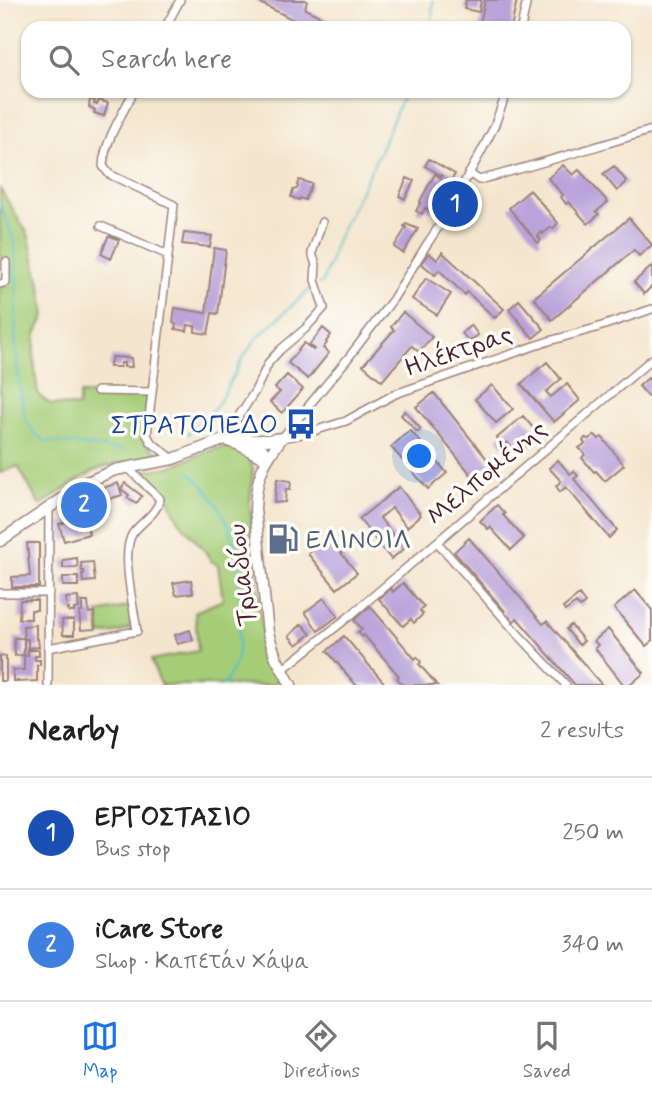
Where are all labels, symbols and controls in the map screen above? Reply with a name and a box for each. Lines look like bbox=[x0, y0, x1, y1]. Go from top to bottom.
search box bbox=[21, 21, 631, 98]
icon: search bbox=[45, 41, 83, 79]
text: Search here bbox=[101, 43, 232, 77]
pin: 1 bbox=[432, 178, 478, 230]
street label: Ηλέκτρας bbox=[400, 318, 517, 386]
bus stop icon: ΣΤΡΑΤΟΠΕΔΟ bbox=[284, 407, 318, 441]
place label: ΣΤΡΑΤΟΠΕΔΟ bbox=[111, 409, 278, 443]
street label: Μελπομένης bbox=[420, 413, 555, 534]
your location bbox=[402, 439, 436, 473]
pin: 2 bbox=[61, 479, 107, 531]
street label: Τριαδίου bbox=[221, 522, 265, 627]
fuel station icon: ΕΛΙΝΟΙΛ bbox=[266, 522, 300, 556]
place label: ΕΛΙΝΟΙΛ bbox=[306, 524, 411, 558]
text: Nearby bbox=[28, 711, 119, 750]
text: 2 results bbox=[540, 716, 624, 746]
text: ΕΡΓΟΣΤΑΣΙΟ bbox=[95, 801, 251, 835]
text: 1 bbox=[46, 818, 56, 848]
text: 250 m bbox=[562, 818, 624, 848]
text: Bus stop bbox=[95, 835, 171, 865]
text: iCare Store bbox=[95, 913, 223, 947]
text: 2 bbox=[45, 930, 57, 960]
text: 340 m bbox=[561, 930, 624, 960]
text: Shop · Καπετάν Χάψα bbox=[95, 947, 309, 977]
tab: Map bbox=[81, 1017, 119, 1084]
tab: Directions bbox=[282, 1017, 360, 1084]
tab: Saved bbox=[523, 1017, 571, 1084]

